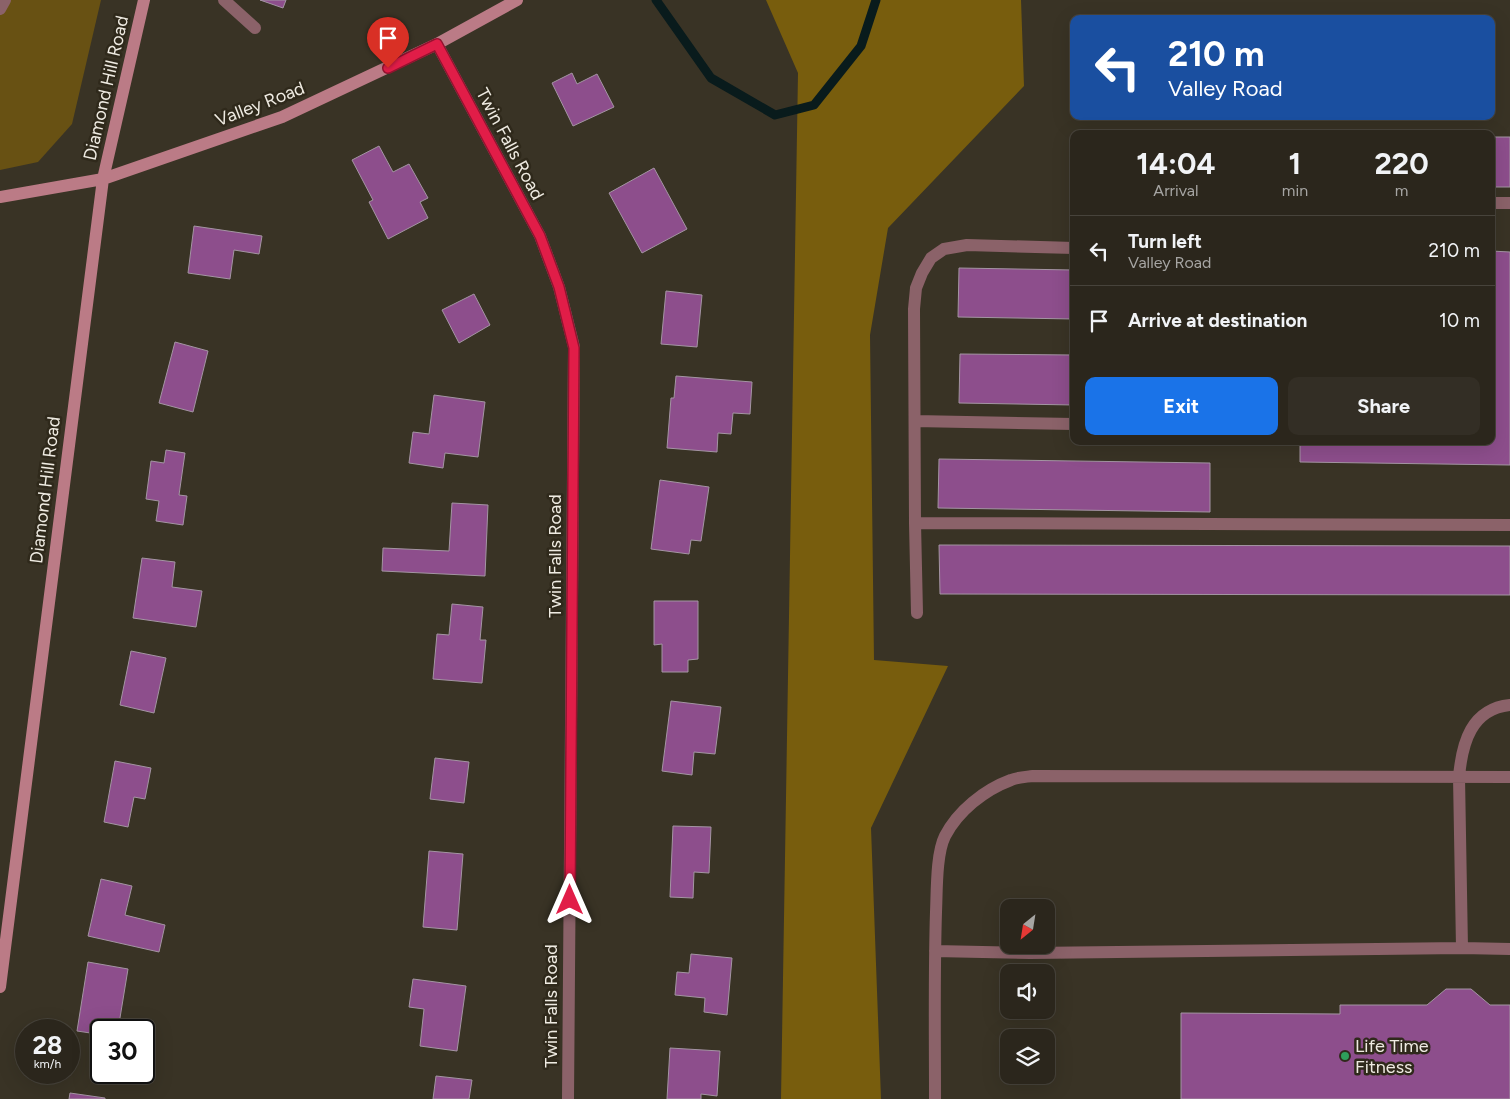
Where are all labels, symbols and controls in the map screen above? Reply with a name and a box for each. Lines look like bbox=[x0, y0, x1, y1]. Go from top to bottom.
street label: Diamond Hill Road bbox=[79, 13, 133, 163]
pin bbox=[367, 17, 409, 68]
icon: arrive bbox=[374, 24, 402, 52]
text: 210 m bbox=[1168, 33, 1265, 75]
icon: left bbox=[1085, 35, 1150, 100]
text: Valley Road bbox=[1168, 75, 1283, 102]
street label: Valley Road bbox=[212, 77, 308, 131]
street label: Twin Falls Road bbox=[471, 84, 549, 204]
text: 14:04 bbox=[1136, 145, 1215, 182]
text: 1 bbox=[1289, 145, 1301, 182]
text: 220 bbox=[1374, 145, 1429, 182]
text: Arrival bbox=[1153, 181, 1199, 200]
text: min bbox=[1282, 181, 1308, 200]
text: m bbox=[1395, 181, 1408, 200]
text: Turn left bbox=[1128, 230, 1202, 253]
icon: left bbox=[1085, 237, 1113, 265]
text: 210 m bbox=[1428, 239, 1480, 262]
text: Valley Road bbox=[1128, 253, 1211, 272]
icon: arrive bbox=[1085, 307, 1113, 335]
text: Arrive at destination bbox=[1128, 309, 1307, 332]
text: 10 m bbox=[1439, 309, 1480, 332]
button: Exit bbox=[1085, 377, 1278, 435]
button: Share bbox=[1288, 377, 1480, 435]
street label: Diamond Hill Road bbox=[25, 415, 65, 565]
street label: Twin Falls Road bbox=[544, 494, 566, 618]
position arrow bbox=[543, 873, 595, 925]
north arrow bbox=[1000, 899, 1055, 954]
map controls bbox=[1000, 899, 1055, 1084]
street label: Twin Falls Road bbox=[540, 944, 562, 1068]
button: sound bbox=[1000, 964, 1055, 1019]
speed limit sign: 30 bbox=[90, 1019, 155, 1084]
button: layers bbox=[1000, 1029, 1055, 1084]
text: 28 bbox=[33, 1030, 62, 1060]
place label: Life Time Fitness bbox=[1355, 1035, 1429, 1078]
marker: Life Time Fitness bbox=[1339, 1050, 1351, 1062]
text: km/h bbox=[34, 1057, 61, 1071]

